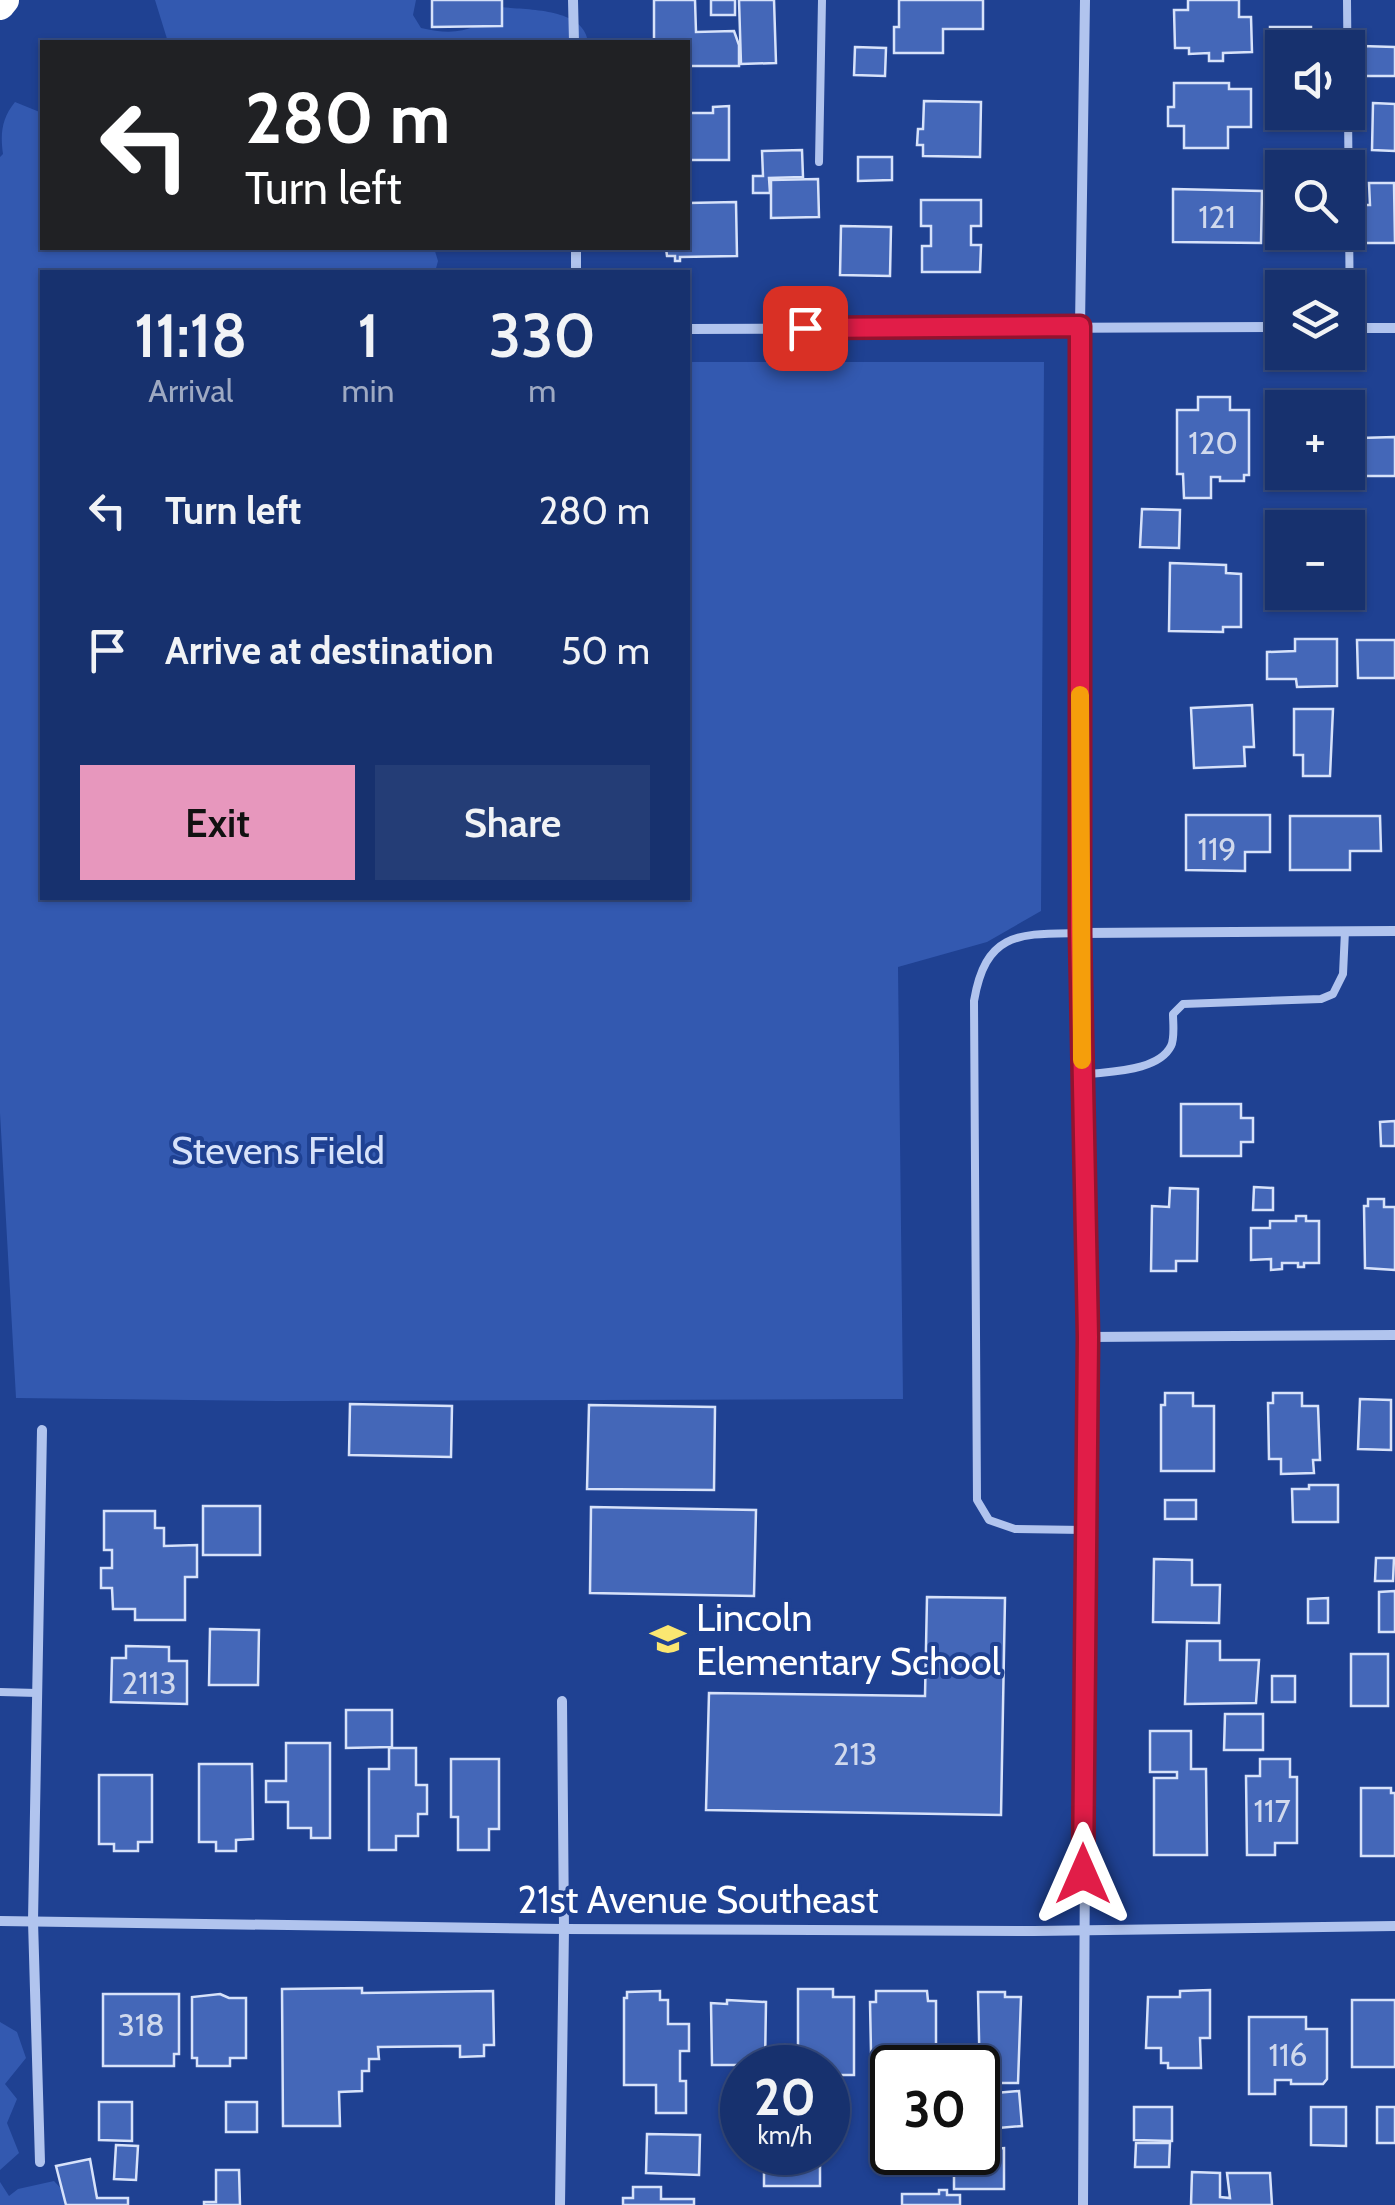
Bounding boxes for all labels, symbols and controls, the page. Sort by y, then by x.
map controls [1265,30,1365,610]
button: sound [1265,30,1365,130]
text: 280 m [245,75,450,161]
icon: left [80,80,210,210]
button: search [1265,150,1365,250]
text: Turn left [245,161,402,215]
house number: 121 [1198,197,1236,236]
button: layers [1265,270,1365,370]
pin [763,286,848,371]
text: 11:18 [134,299,247,372]
text: 1 [357,299,379,372]
text: 330 [489,299,596,372]
icon: arrive [778,301,833,356]
text: Arrival [148,371,233,410]
text: min [342,371,394,410]
text: m [528,371,556,410]
button: + [1265,390,1365,490]
house number: 120 [1188,423,1238,462]
icon: left [80,483,135,538]
text: Turn left [165,487,301,534]
text: 280 m [539,487,650,534]
button: − [1265,510,1365,610]
icon: arrive [80,623,135,678]
text: Arrive at destination [165,627,494,674]
text: 50 m [561,627,650,674]
button: Exit [80,765,355,880]
button: Share [375,765,650,880]
house number: 119 [1197,829,1237,868]
park label: Stevens Field [171,1127,385,1174]
place label: Lincoln Elementary School [696,1594,1001,1685]
school or university icon: Lincoln Elementary School [649,1620,687,1658]
house number: 2113 [122,1663,176,1702]
house number: 213 [833,1734,877,1773]
house number: 117 [1254,1791,1290,1830]
position arrow [1031,1822,1135,1926]
street label: 21st Avenue Southeast [517,1876,879,1923]
house number: 318 [117,2005,165,2044]
house number: 116 [1268,2035,1308,2074]
speed limit sign: 30 [870,2045,1000,2175]
text: 20 [754,2067,816,2128]
text: km/h [758,2120,812,2150]

